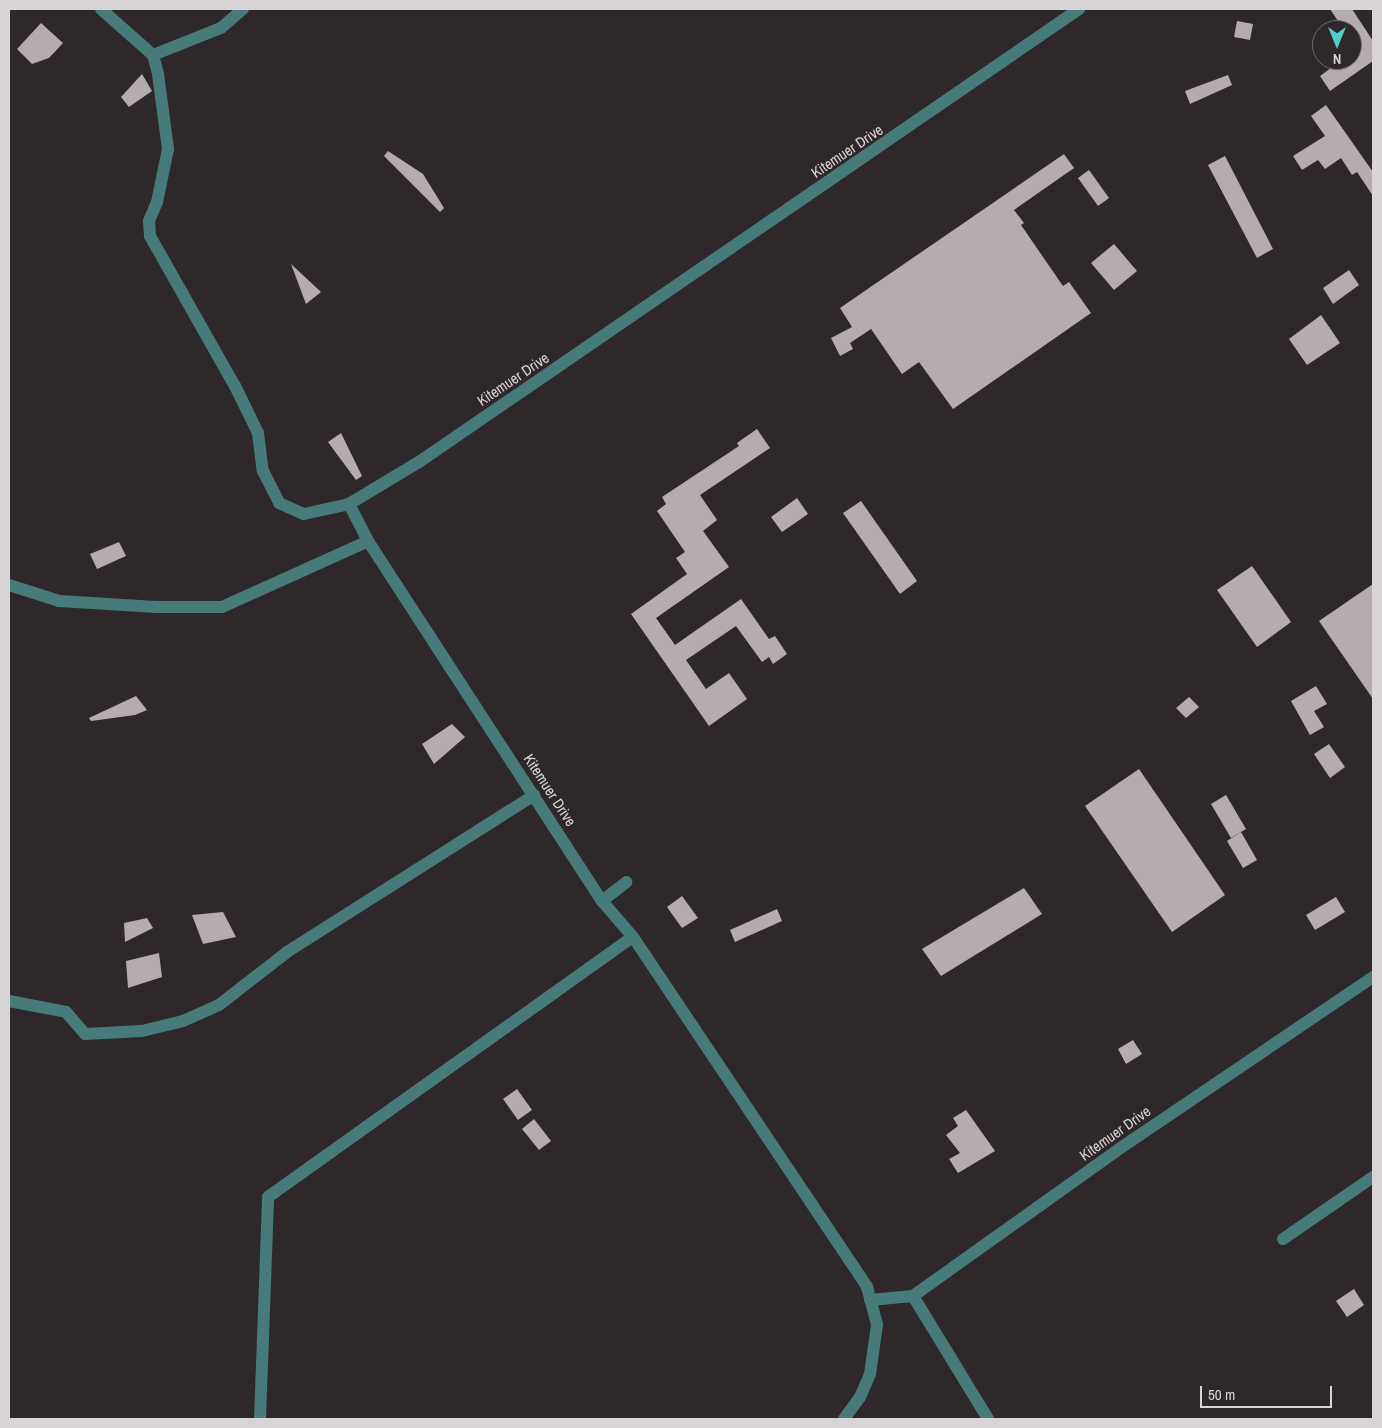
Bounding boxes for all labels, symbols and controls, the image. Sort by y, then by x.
north arrow [1312,20,1362,70]
text: N [1333,50,1341,68]
street label: Kitemuer Drive [808,120,886,182]
street label: Kitemuer Drive [474,348,552,410]
street label: Kitemuer Drive [520,750,580,830]
street label: Kitemuer Drive [1076,1102,1154,1164]
scale bar [1202,1376,1334,1408]
text: 50 m [1208,1384,1235,1405]

